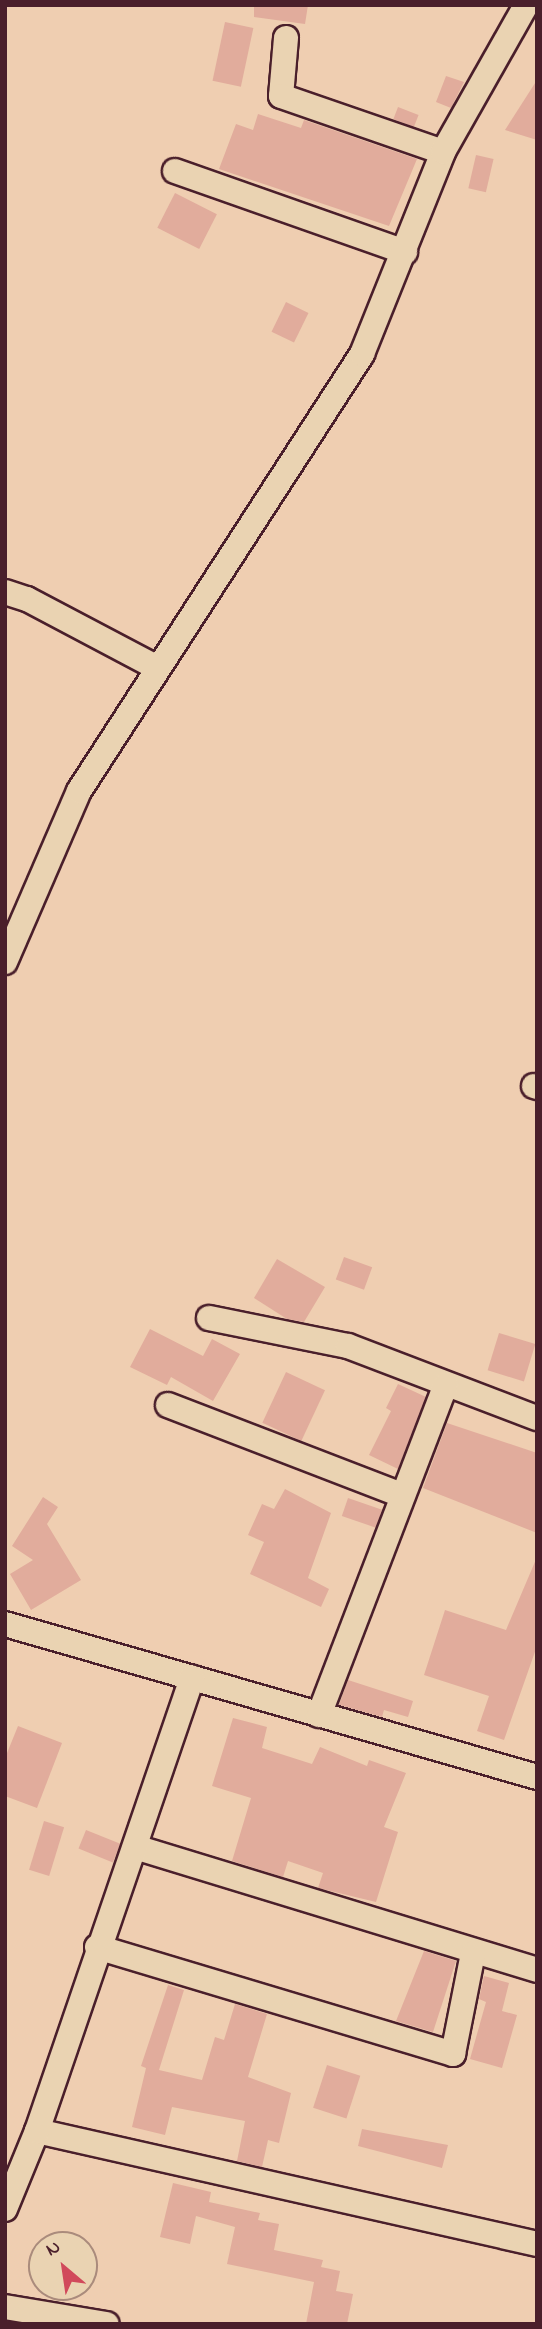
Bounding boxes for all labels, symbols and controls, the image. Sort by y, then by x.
north arrow [28,2231,98,2301]
text: N [41,2234,66,2264]

